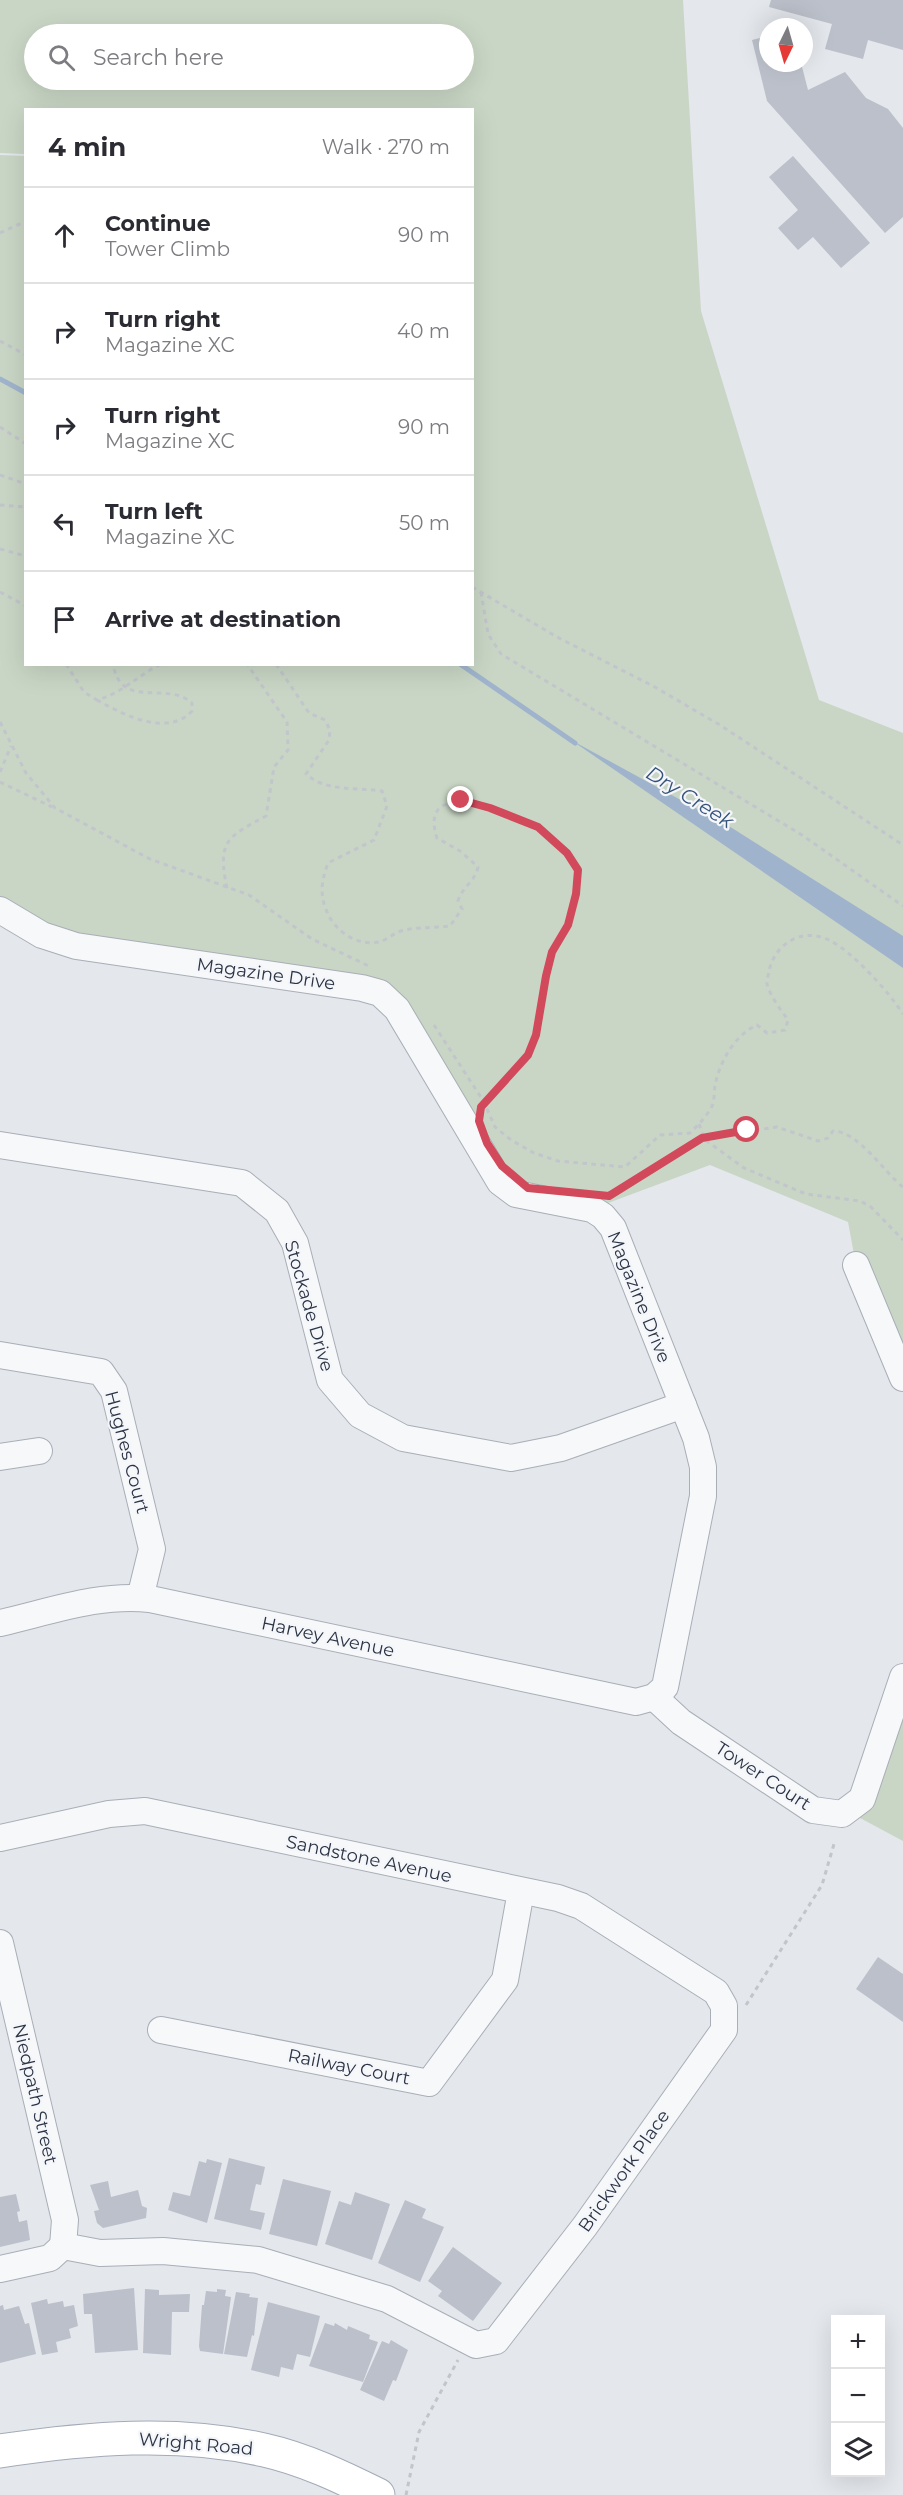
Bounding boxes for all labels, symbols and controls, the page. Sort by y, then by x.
north arrow [759,18,813,72]
search box [24,24,474,90]
icon: search [45,41,78,74]
text: Search here [93,44,224,71]
text: 4 min [48,131,126,163]
text: Walk · 270 m [322,135,450,159]
text: Continue [105,210,211,237]
icon: ahead [48,219,81,252]
text: 90 m [398,223,450,247]
text: Tower Climb [105,237,230,261]
text: Turn right [105,306,220,333]
icon: right [48,315,81,348]
text: 40 m [397,319,450,343]
text: Magazine XC [105,333,235,357]
text: Turn right [105,402,220,429]
icon: right [48,411,81,444]
text: 90 m [398,415,450,439]
text: Magazine XC [105,429,235,453]
text: Turn left [105,498,203,525]
icon: left [48,507,81,540]
text: 50 m [399,511,450,535]
text: Magazine XC [105,525,235,549]
icon: arrive [48,603,81,636]
text: Arrive at destination [105,606,341,633]
water label: Dry Creek [642,761,739,834]
route end [447,786,473,812]
street label: Magazine Drive [195,953,337,995]
route start [733,1116,759,1142]
street label: Magazine Drive [603,1228,675,1366]
street label: Stockade Drive [280,1238,338,1374]
street label: Hughes Court [100,1388,154,1516]
street label: Harvey Avenue [259,1612,397,1662]
street label: Tower Court [711,1737,815,1815]
street label: Sandstone Avenue [284,1831,454,1887]
street label: Niedpath Street [8,2021,62,2167]
street label: Railway Court [286,2044,412,2090]
street label: Brickwork Place [574,2105,674,2236]
map controls [831,2315,885,2477]
button: + [831,2315,885,2369]
button: − [831,2369,885,2423]
button: layers [831,2423,885,2477]
street label: Wright Road [138,2428,254,2460]

